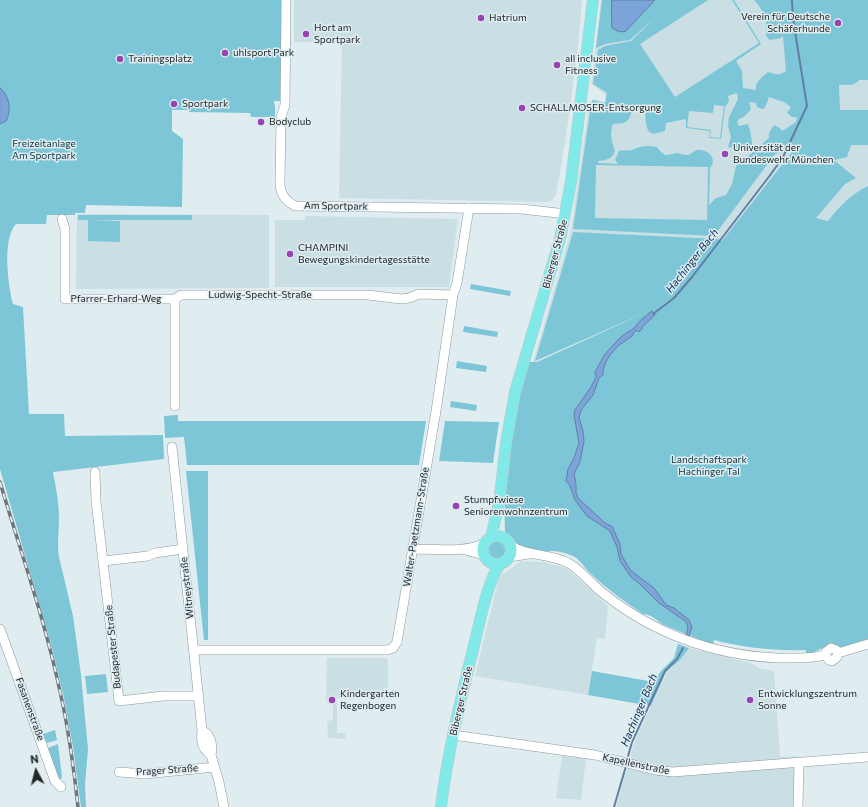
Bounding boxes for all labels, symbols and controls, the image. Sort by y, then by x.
place label: Verein für Deutsche Schäferhunde [741,11,830,34]
place label: Hatrium [489,12,527,24]
marker: Hatrium [476,13,486,23]
marker: Verein für Deutsche Schäferhunde [833,18,843,28]
place label: Hort am Sportpark [314,22,360,46]
marker: Hort am Sportpark [301,29,311,39]
place label: uhlsport Park [233,47,294,59]
marker: uhlsport Park [220,48,230,58]
place label: Trainingsplatz [128,53,192,65]
place label: all inclusive Fitness [565,53,616,76]
marker: Trainingsplatz [115,54,125,64]
marker: all inclusive Fitness [552,60,562,70]
place label: Sportpark [182,98,228,110]
marker: Sportpark [169,99,179,109]
place label: SCHALLMOSER-Entsorgung [530,102,661,114]
marker: SCHALLMOSER-Entsorgung [517,103,527,113]
place label: Bodyclub [269,116,311,128]
marker: Bodyclub [256,117,266,127]
park label: Freizeitanlage Am Sportpark [12,138,76,162]
place label: Universität der Bundeswehr München [733,142,834,166]
marker: Universität der Bundeswehr München [720,149,730,159]
street label: Am Sportpark [304,199,368,213]
street label: Biberger Straße [540,218,570,290]
water label: Hachinger Bach [663,226,721,296]
place label: CHAMPINI Bewegungskindertagesstätte [298,242,430,266]
marker: CHAMPINI Bewegungskindertagesstätte [285,249,295,259]
street label: Ludwig-Specht-Straße [208,289,312,301]
street label: Pfarrer-Erhard-Weg [70,293,162,305]
park label: Landschaftspark Hachinger Tal [671,454,747,478]
street label: Walter-Paetzmann-Straße [401,466,431,588]
place label: Stumpfwiese Seniorenwohnzentrum [464,494,568,518]
marker: Stumpfwiese Seniorenwohnzentrum [451,501,461,511]
street label: Witneystraße [178,557,196,619]
street label: Budapester Straße [103,604,123,690]
street label: Biberger Straße [447,665,475,737]
water label: Hachinger Bach [618,672,660,748]
street label: Fasanenstraße [13,676,47,742]
place label: Kindergarten Regenbogen [340,688,400,712]
place label: Entwicklungszentrum Sonne [758,688,857,712]
marker: Kindergarten Regenbogen [327,695,337,705]
marker: Entwicklungszentrum Sonne [745,695,755,705]
north arrow [16,751,56,791]
street label: Kapellenstraße [601,751,671,777]
text: N [30,752,39,766]
street label: Prager Straße [136,762,198,778]

